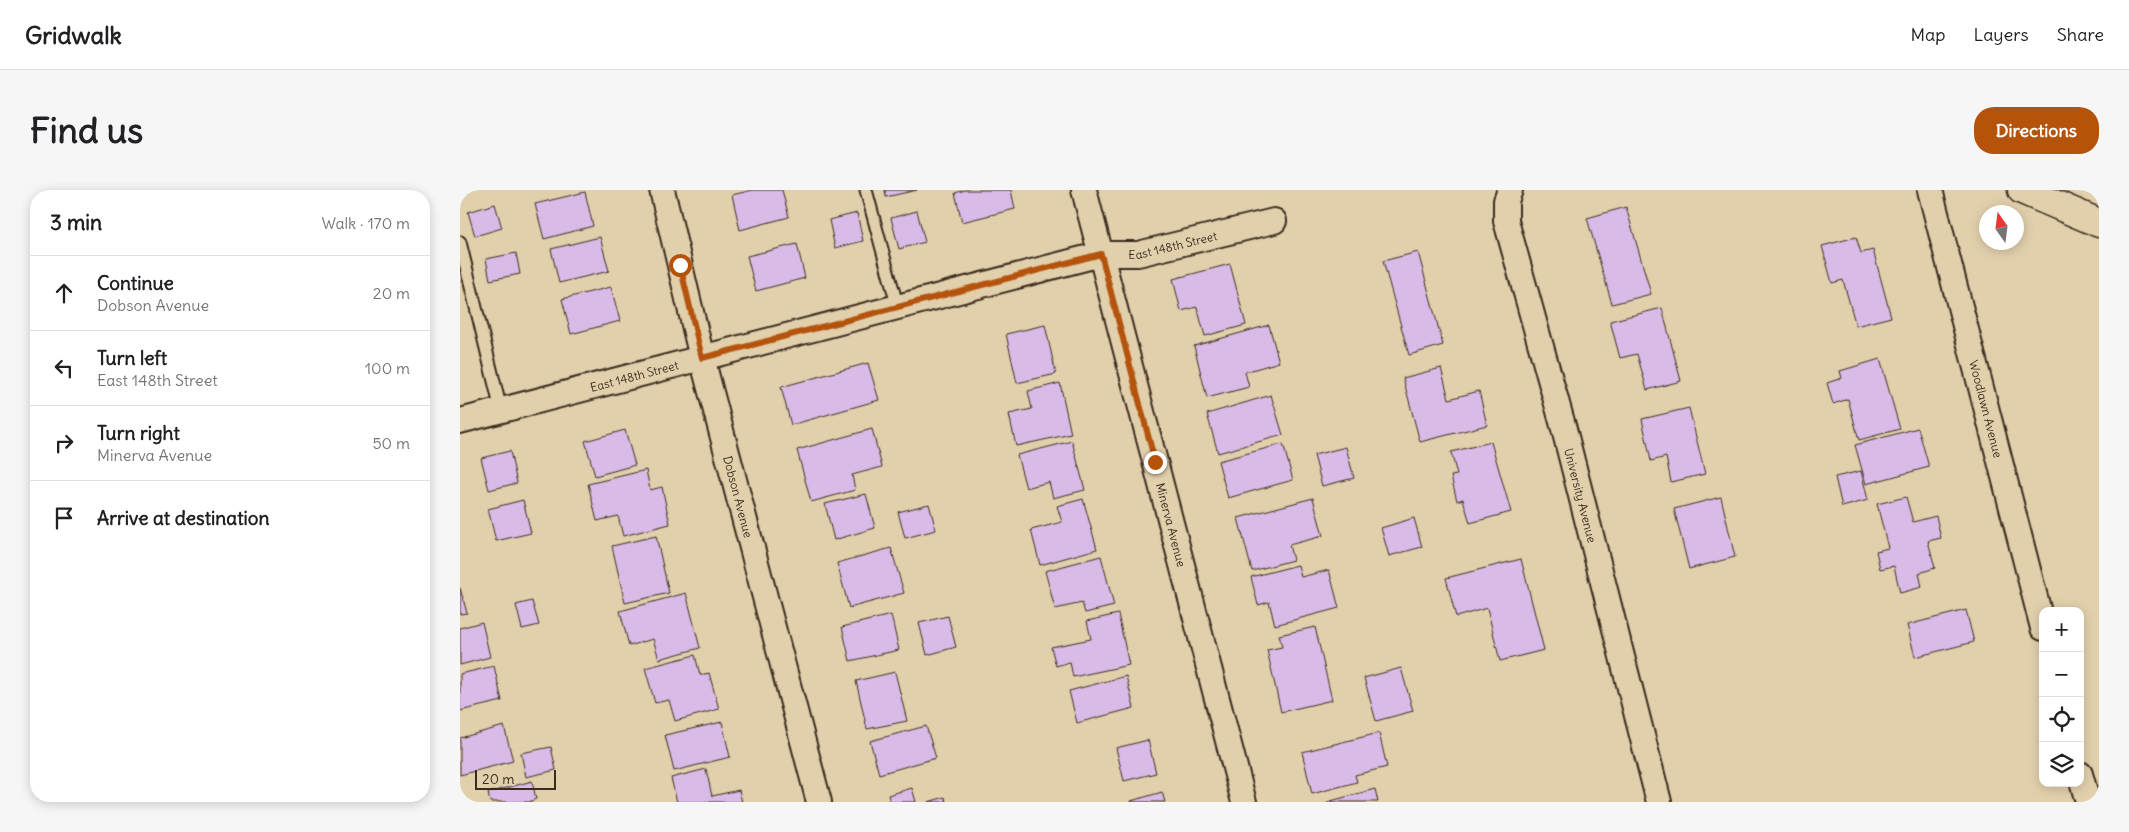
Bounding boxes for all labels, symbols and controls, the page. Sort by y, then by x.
text: Gridwalk [25,20,122,50]
text: Map [1910,23,1945,46]
text: Layers [1973,23,2029,46]
text: Share [2057,23,2104,46]
button: Directions [1974,107,2099,154]
text: Find us [30,108,143,152]
north arrow [1979,205,2024,250]
text: 3 min [50,209,102,236]
text: Walk · 170 m [321,213,410,233]
street label: East 148th Street [1128,228,1218,262]
route start [669,254,692,277]
text: Continue [97,271,174,295]
icon: ahead [50,279,78,307]
text: 20 m [373,283,410,303]
text: Dobson Avenue [97,295,209,315]
text: Turn left [97,346,167,370]
icon: left [50,354,78,382]
street label: East 148th Street [588,357,680,394]
text: 100 m [365,358,410,378]
street label: Woodlawn Avenue [1967,358,2006,459]
text: East 148th Street [97,370,218,390]
text: Turn right [97,421,180,445]
icon: right [50,429,78,457]
text: 50 m [372,433,410,453]
text: Minerva Avenue [97,445,212,465]
street label: University Avenue [1562,446,1600,544]
route end [1144,451,1167,474]
street label: Dobson Avenue [721,454,756,539]
street label: Minerva Avenue [1153,481,1190,568]
icon: arrive [50,504,78,532]
text: Arrive at destination [97,506,270,530]
map controls [2039,607,2084,787]
button: + [2039,607,2084,652]
button: − [2039,652,2084,697]
button: locate [2039,697,2084,742]
button: layers [2039,742,2084,787]
scale bar [475,767,556,790]
text: 20 m [482,770,515,788]

